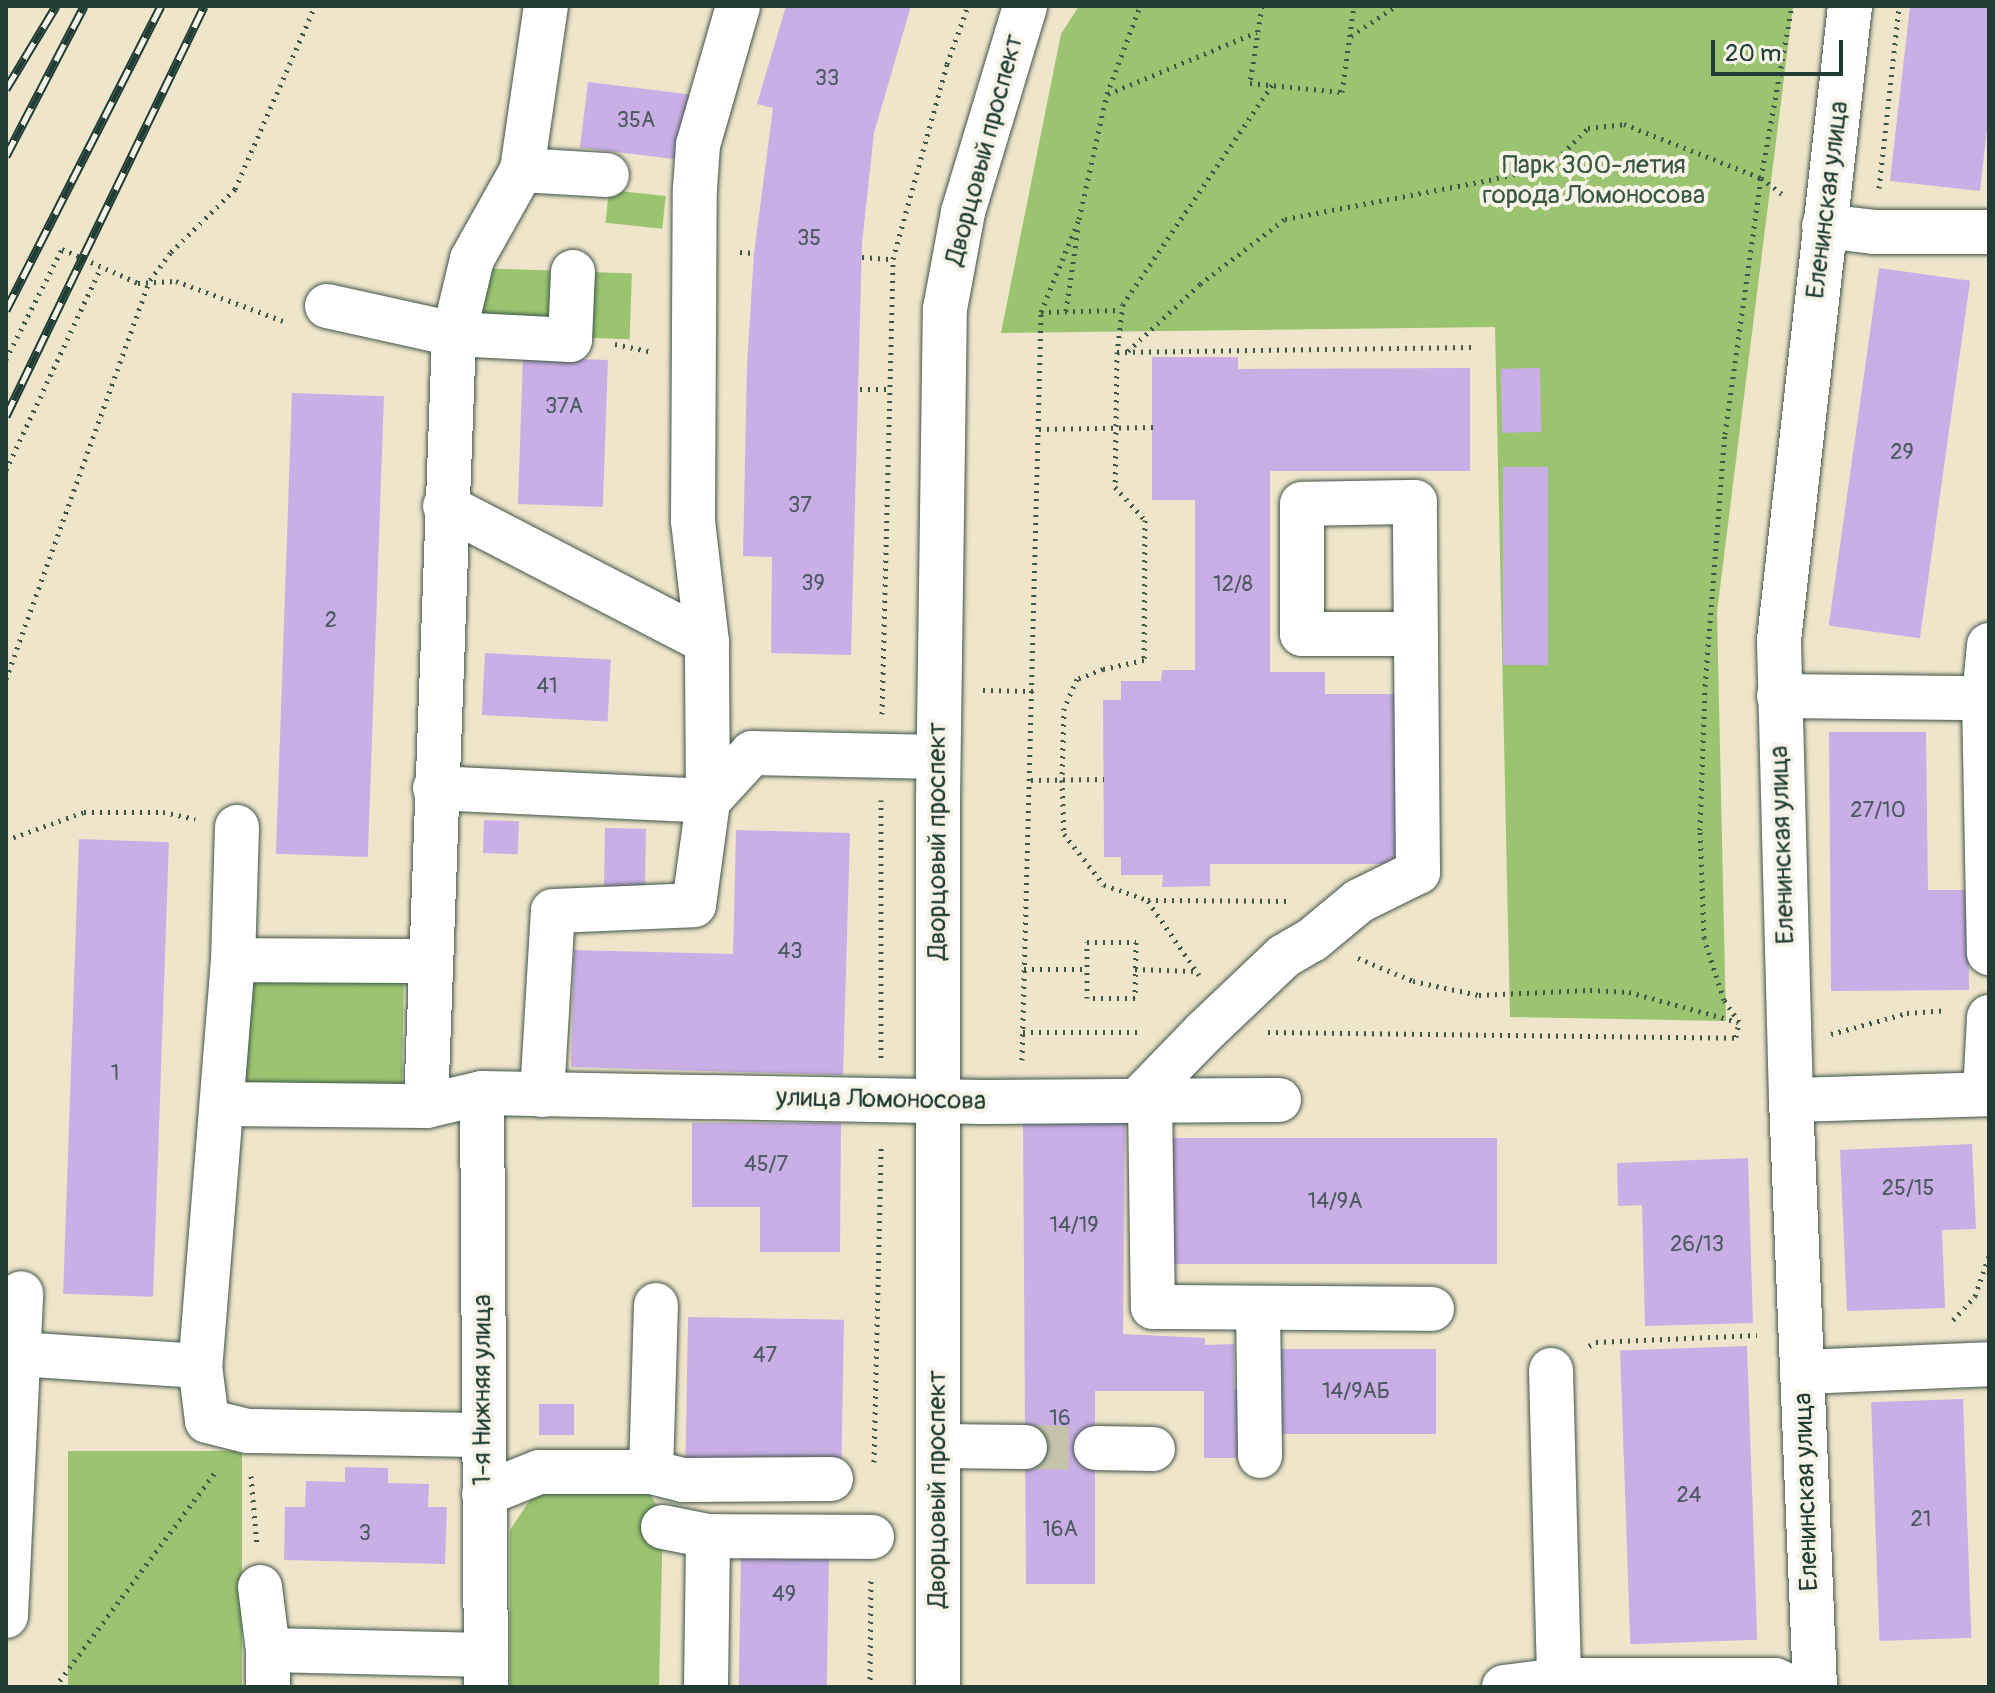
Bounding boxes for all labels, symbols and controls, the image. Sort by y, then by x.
scale bar [1715,24,1847,74]
street label: Дворцовый проспект [939,31,1031,269]
text: 20 m [1725,39,1781,68]
house number: 33 [815,66,839,92]
street label: Еленинская улица [1800,99,1856,301]
house number: 35А [617,108,655,134]
park label: Парк 300-летия города Ломоносова [1483,150,1705,212]
house number: 35 [797,226,821,252]
house number: 37А [545,394,583,420]
house number: 29 [1890,440,1914,466]
house number: 37 [788,493,812,519]
house number: 39 [801,571,825,597]
house number: 12/8 [1213,572,1253,598]
house number: 2 [325,608,337,634]
house number: 41 [536,674,558,700]
street label: Дворцовый проспект [922,722,954,960]
street label: Еленинская улица [1764,745,1802,945]
house number: 27/10 [1850,798,1906,824]
house number: 43 [777,939,803,965]
house number: 1 [111,1061,119,1087]
street label: улица Ломоносова [776,1083,986,1117]
house number: 45/7 [744,1152,788,1178]
house number: 25/15 [1882,1176,1934,1202]
house number: 14/9А [1308,1189,1362,1215]
house number: 14/19 [1049,1213,1099,1239]
house number: 26/13 [1670,1232,1724,1258]
street label: 1-я Нижняя улица [467,1294,499,1486]
house number: 47 [753,1343,777,1369]
street label: Дворцовый проспект [922,1370,954,1608]
house number: 14/9АБ [1322,1379,1390,1405]
street label: Еленинская улица [1788,1392,1826,1592]
house number: 16 [1049,1406,1071,1432]
house number: 24 [1676,1483,1702,1509]
house number: 21 [1911,1507,1931,1533]
house number: 16А [1042,1517,1078,1543]
house number: 3 [359,1521,371,1547]
house number: 49 [772,1582,796,1608]

